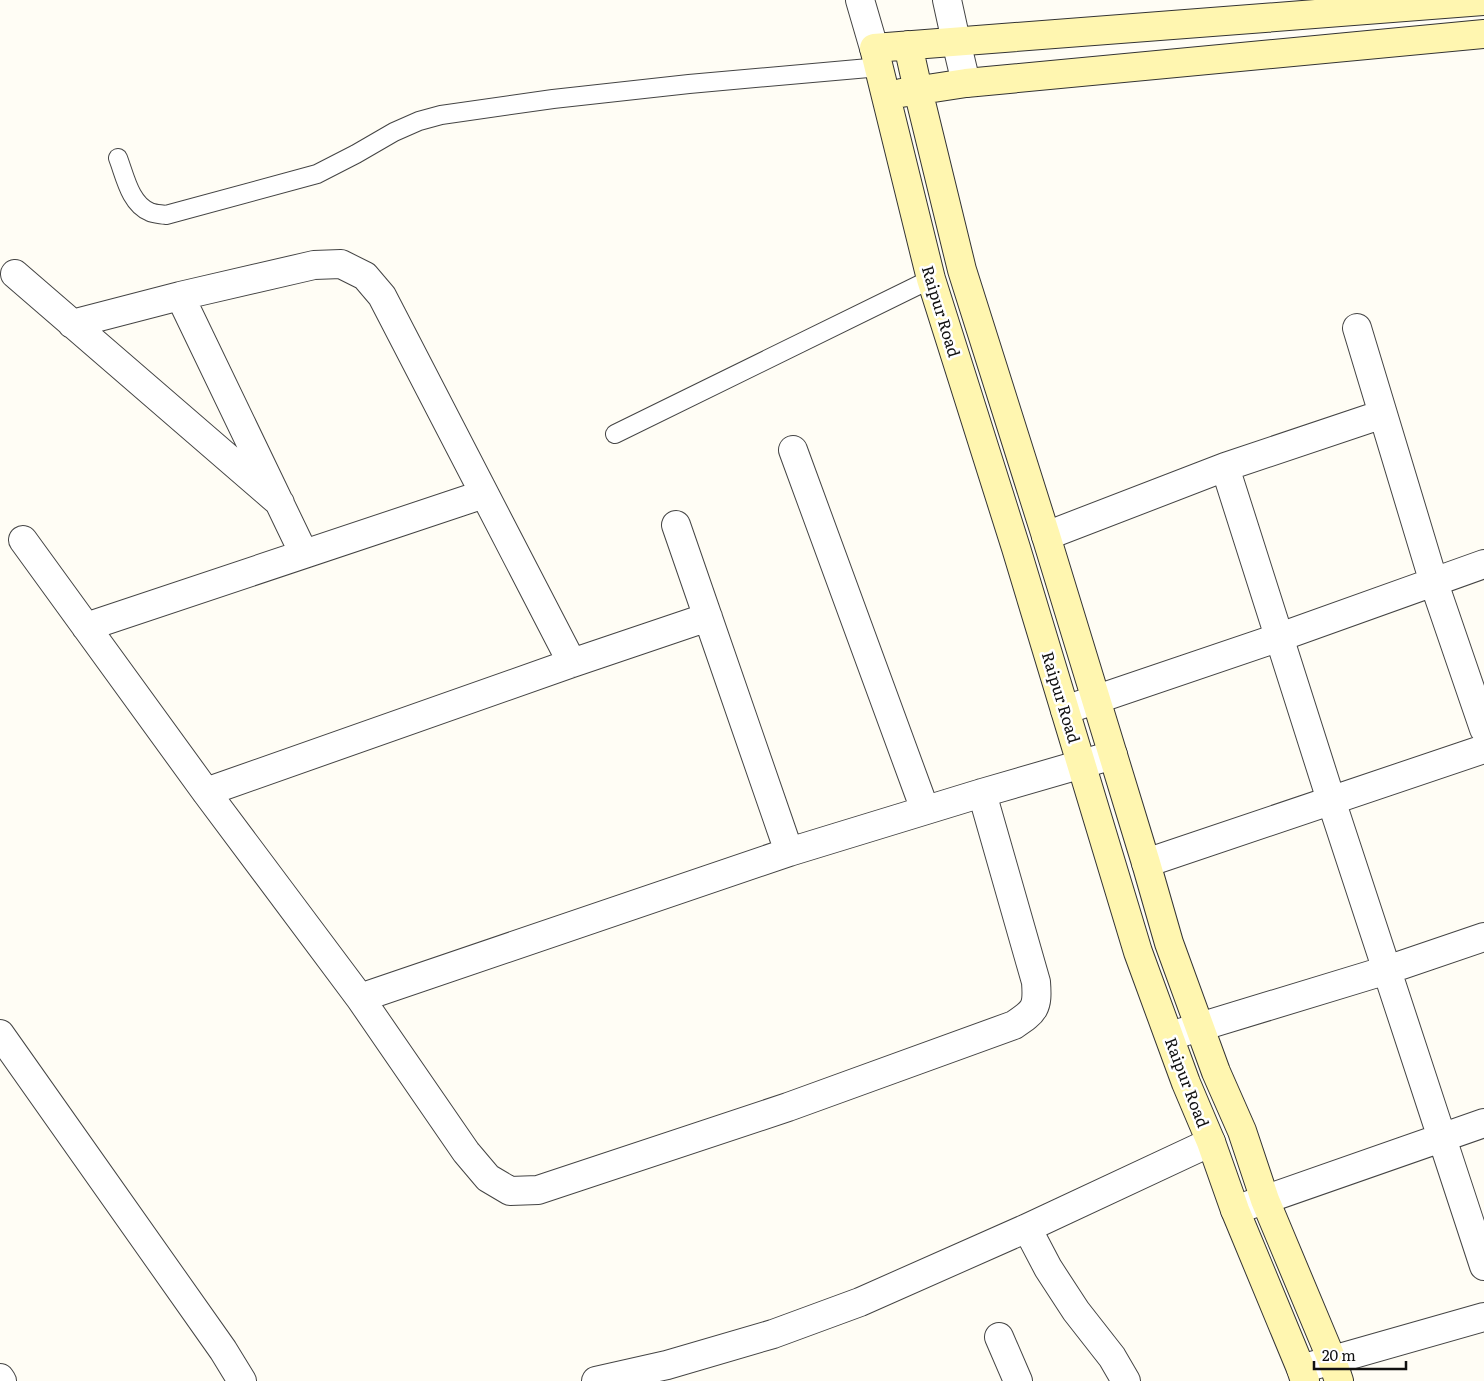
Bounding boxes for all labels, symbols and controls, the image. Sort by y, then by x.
street label: Raipur Road [917,262,967,360]
street label: Raipur Road [1037,648,1087,746]
street label: Raipur Road [1160,1033,1216,1131]
scale bar [1314,1338,1406,1370]
text: 20 m [1322,1343,1356,1366]

